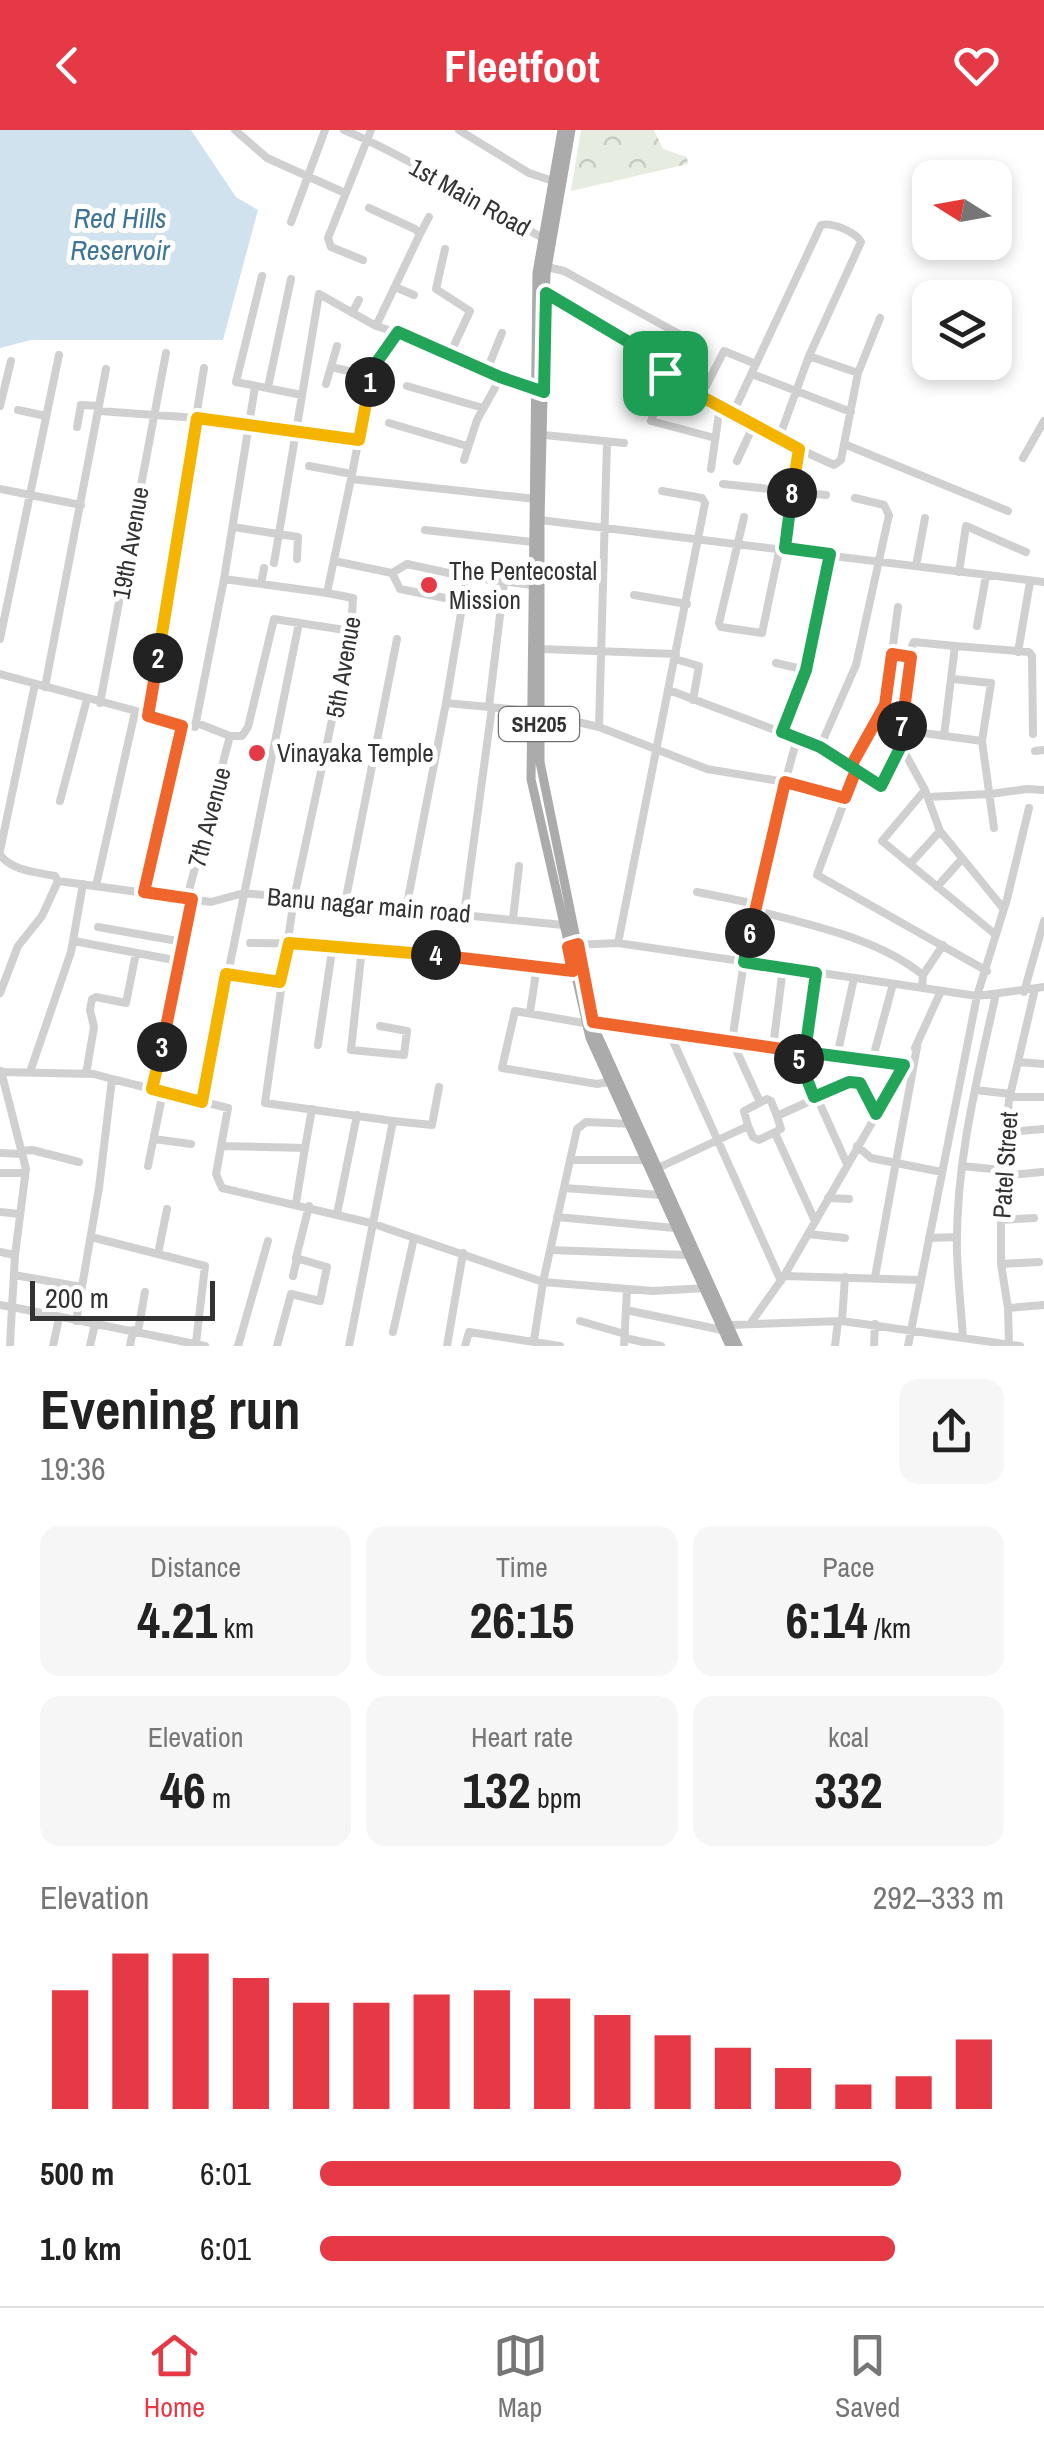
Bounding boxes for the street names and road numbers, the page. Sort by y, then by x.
street label: 1st Main Road [403,150,537,244]
street label: 19th Avenue [103,484,157,602]
street label: 5th Avenue [317,614,369,720]
road number: SH205 [499,707,579,741]
street label: 7th Avenue [179,763,239,871]
street label: Banu nagar main road [266,879,472,931]
street label: Patel Street [984,1110,1026,1220]

